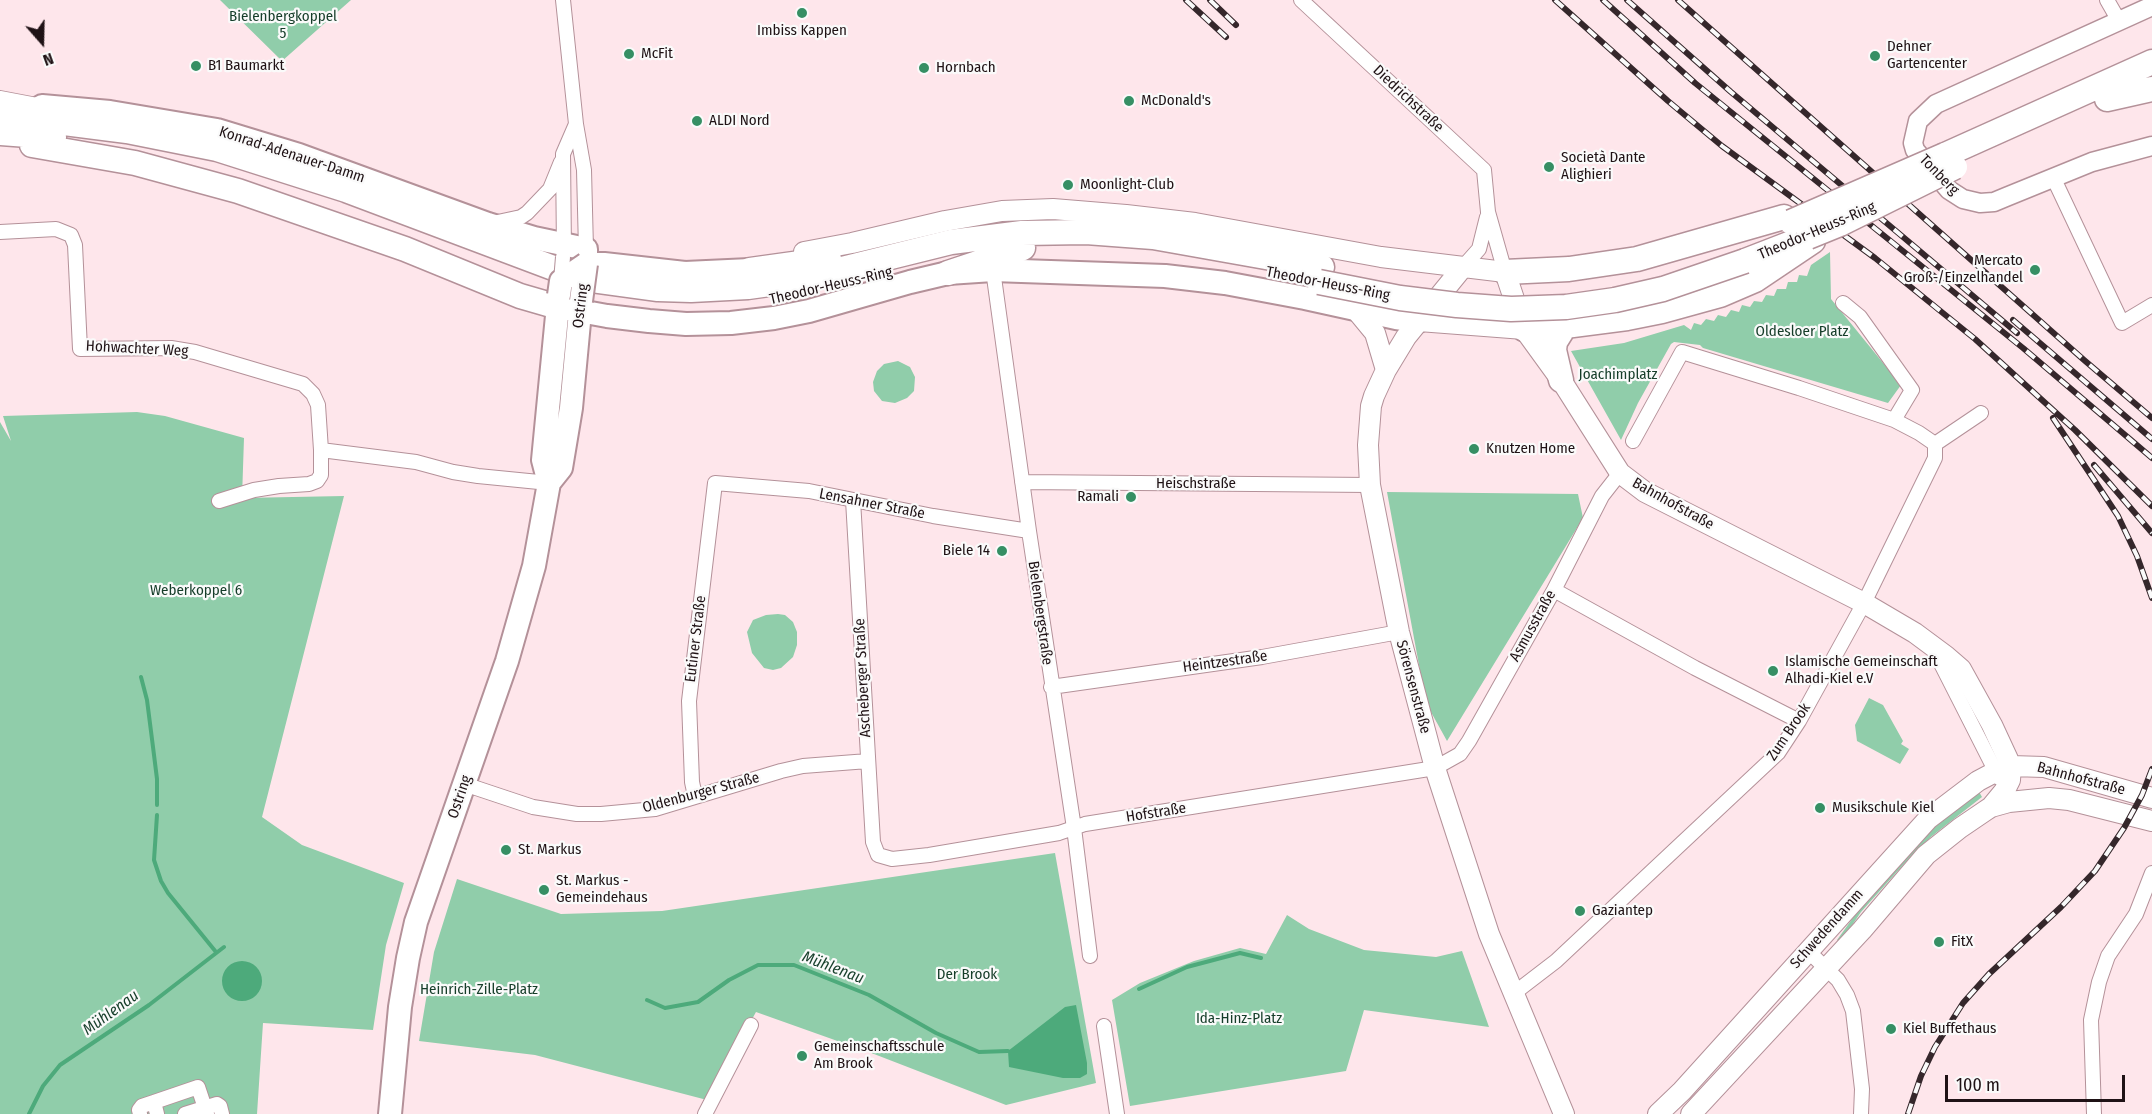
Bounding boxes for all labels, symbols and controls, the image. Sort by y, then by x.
marker: Imbiss Kappen [795,6,809,20]
park label: Bielenbergkoppel 5 [229,8,337,43]
north arrow [12,12,72,72]
place label: Imbiss Kappen [757,22,847,40]
place label: Dehner Gartencenter [1887,38,1967,73]
place label: McFit [641,45,673,63]
marker: McFit [622,47,636,61]
text: N [41,49,56,70]
marker: Dehner Gartencenter [1868,49,1882,63]
place label: B1 Baumarkt [208,57,284,75]
marker: B1 Baumarkt [189,59,203,73]
place label: Hornbach [936,59,996,77]
marker: Hornbach [917,61,931,75]
street label: Diedrichstraße [1369,62,1447,136]
place label: McDonald's [1141,92,1211,110]
marker: McDonald's [1122,94,1136,108]
place label: ALDI Nord [709,112,770,130]
marker: ALDI Nord [690,114,704,128]
street label: Konrad-Adenauer-Damm [217,123,367,187]
place label: Società Dante Alighieri [1561,149,1646,184]
street label: Tonberg [1915,151,1963,199]
marker: Società Dante Alighieri [1542,160,1556,174]
place label: Moonlight-Club [1080,176,1174,194]
marker: Moonlight-Club [1061,178,1075,192]
street label: Theodor-Heuss-Ring [1756,198,1878,264]
place label: Mercato Groß-/Einzelhandel [1904,252,2023,287]
street label: Theodor-Heuss-Ring [768,263,894,309]
street label: Theodor-Heuss-Ring [1265,263,1391,305]
marker: Mercato Groß-/Einzelhandel [2028,263,2042,277]
street label: Ostring [569,283,593,329]
park label: Oldesloer Platz [1756,323,1848,341]
street label: Hohwachter Weg [85,337,189,361]
park label: Joachimplatz [1579,366,1657,384]
place label: Knutzen Home [1486,440,1575,458]
marker: Knutzen Home [1467,442,1481,456]
street label: Bahnhofstraße [1629,474,1717,534]
street label: Heischstraße [1156,475,1236,493]
street label: Lensahner Straße [818,485,926,523]
place label: Ramali [1077,488,1119,506]
marker: Ramali [1124,490,1138,504]
place label: Biele 14 [943,542,990,560]
marker: Biele 14 [995,544,1009,558]
street label: Bielenbergstraße [1024,560,1056,666]
park label: Weberkoppel 6 [150,582,242,600]
street label: Asmusstraße [1506,587,1560,665]
street label: Eutiner Straße [682,595,710,683]
street label: Ascheberger Straße [851,618,875,738]
street label: Sörensenstraße [1392,638,1434,736]
street label: Heintzestraße [1182,647,1268,677]
place label: Islamische Gemeinschaft Alhadi-Kiel e.V [1785,653,1938,688]
marker: Islamische Gemeinschaft Alhadi-Kiel e.V [1766,664,1780,678]
street label: Zum Brook [1763,700,1815,764]
street label: Bahnhofstraße [2035,759,2127,799]
street label: Oldenburger Straße [641,769,761,817]
street label: Ostring [444,773,476,821]
street label: Hofstraße [1125,799,1187,827]
place label: Musikschule Kiel [1832,799,1934,817]
marker: Musikschule Kiel [1813,801,1827,815]
place label: St. Markus [518,841,581,859]
marker: St. Markus [499,843,513,857]
place label: St. Markus - Gemeindehaus [556,872,648,907]
marker: St. Markus - Gemeindehaus [537,883,551,897]
street label: Schwedendamm [1787,886,1867,972]
place label: Gaziantep [1592,902,1653,920]
marker: Gaziantep [1573,904,1587,918]
place label: FitX [1951,933,1973,951]
marker: FitX [1932,935,1946,949]
water label: Mühlenau [799,947,867,989]
park label: Der Brook [937,966,997,984]
park label: Heinrich-Zille-Platz [420,981,538,999]
water label: Mühlenau [79,986,143,1040]
park label: Ida-Hinz-Platz [1196,1010,1282,1028]
place label: Kiel Buffethaus [1903,1020,1997,1038]
marker: Kiel Buffethaus [1884,1022,1898,1036]
place label: Gemeinschaftsschule Am Brook [814,1038,944,1073]
marker: Gemeinschaftsschule Am Brook [795,1049,809,1063]
scale bar [1948,1063,2128,1101]
text: 100 m [1956,1074,2000,1096]

